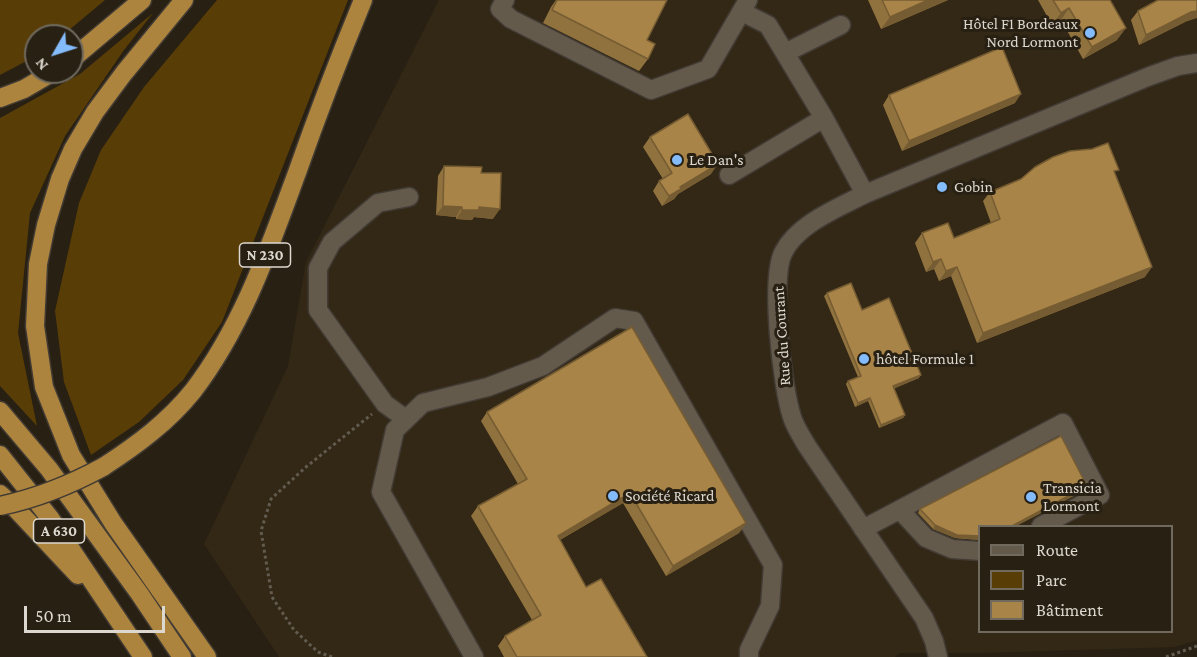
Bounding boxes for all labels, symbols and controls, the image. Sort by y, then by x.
place label: Hôtel F1 Bordeaux Nord Lormont [963,14,1078,52]
north arrow [24,24,84,84]
marker: Hôtel F1 Bordeaux Nord Lormont [1083,26,1097,40]
text: N [31,55,51,74]
place label: Le Dan's [689,150,744,170]
marker: Le Dan's [670,153,684,167]
place label: Gobin [954,177,993,197]
marker: Gobin [935,180,949,194]
road number: N 230 [240,243,290,267]
street label: Rue du Courant [769,286,795,386]
place label: hôtel Formule 1 [876,349,974,369]
marker: hôtel Formule 1 [857,352,871,366]
place label: Transicia Lormont [1043,478,1102,516]
place label: Société Ricard [625,486,714,506]
marker: Société Ricard [606,489,620,503]
marker: Transicia Lormont [1024,490,1038,504]
road number: A 630 [34,519,84,543]
legend [978,525,1173,633]
text: Route [1036,540,1078,560]
text: Parc [1036,570,1067,590]
scale bar [27,594,168,632]
text: Bâtiment [1036,600,1103,620]
text: 50 m [35,606,72,626]

